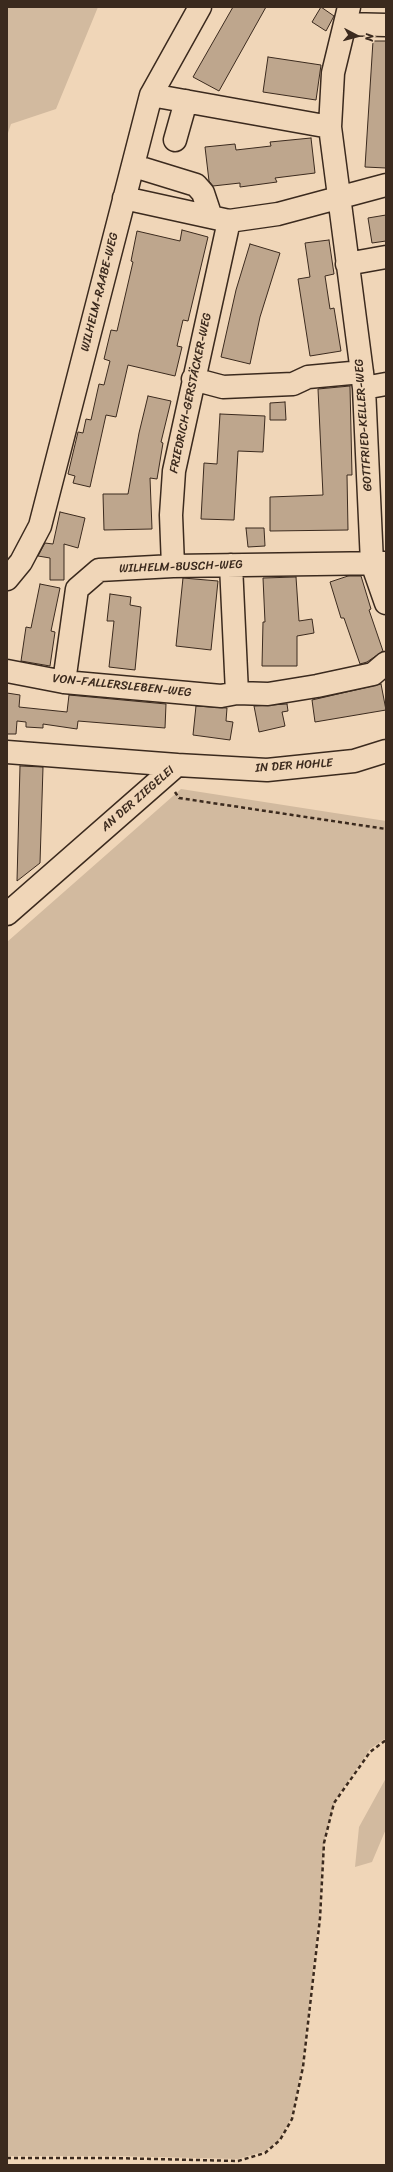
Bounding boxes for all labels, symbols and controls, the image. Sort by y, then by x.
north arrow [337,16,377,56]
text: N [360,33,379,42]
street label: WILHELM-RAABE-WEG [78,231,122,353]
street label: FRIEDRICH-GERSTÄCKER-WEG [167,311,215,475]
street label: GOTTFRIED-KELLER-WEG [352,358,376,492]
street label: WILHELM-BUSCH-WEG [119,558,243,576]
street label: VON-FALLERSLEBEN-WEG [52,672,192,700]
street label: IN DER HOHLE [255,756,333,776]
street label: AN DER ZIEGELEI [99,763,177,835]

